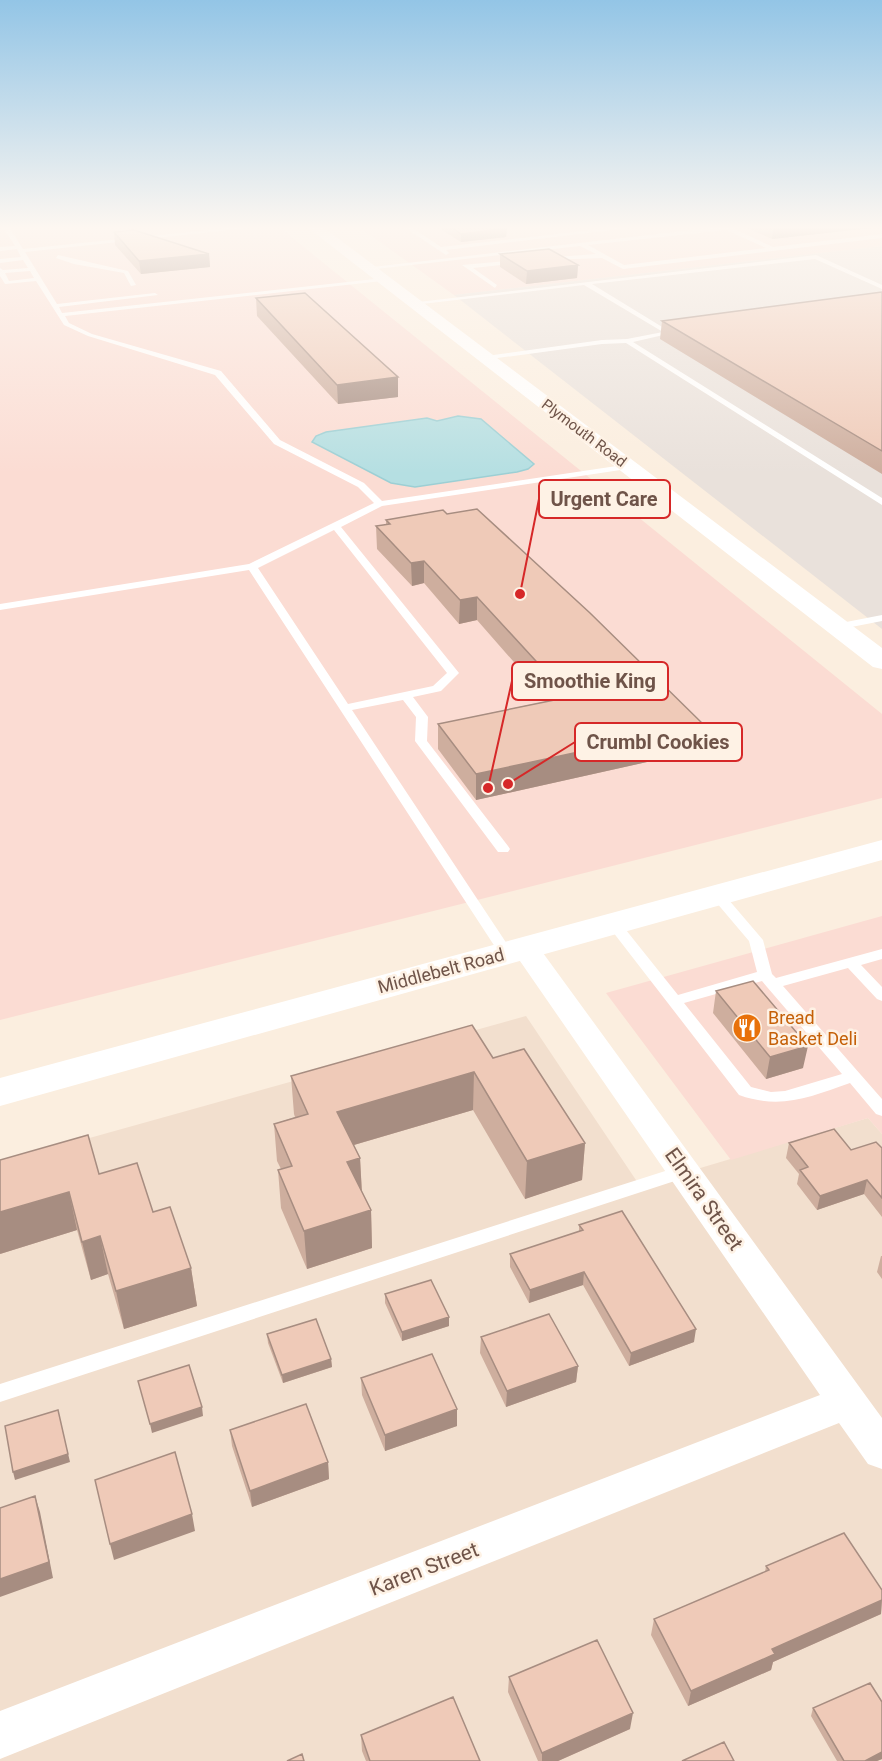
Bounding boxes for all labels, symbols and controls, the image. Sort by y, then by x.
street label: Plymouth Road [538,395,630,471]
callout: Urgent Care [539,480,670,518]
text: Urgent Care [550,487,658,511]
callout: Smoothie King [512,662,668,700]
text: Smoothie King [524,669,656,693]
callout: Crumbl Cookies [575,723,742,761]
text: Crumbl Cookies [586,730,730,754]
street label: Middlebelt Road [375,944,506,997]
place label: Bread Basket Deli [768,1007,857,1049]
restaurant icon: Bread Basket Deli [731,1012,763,1044]
street label: Elmira Street [660,1143,748,1255]
street label: Karen Street [366,1537,482,1601]

